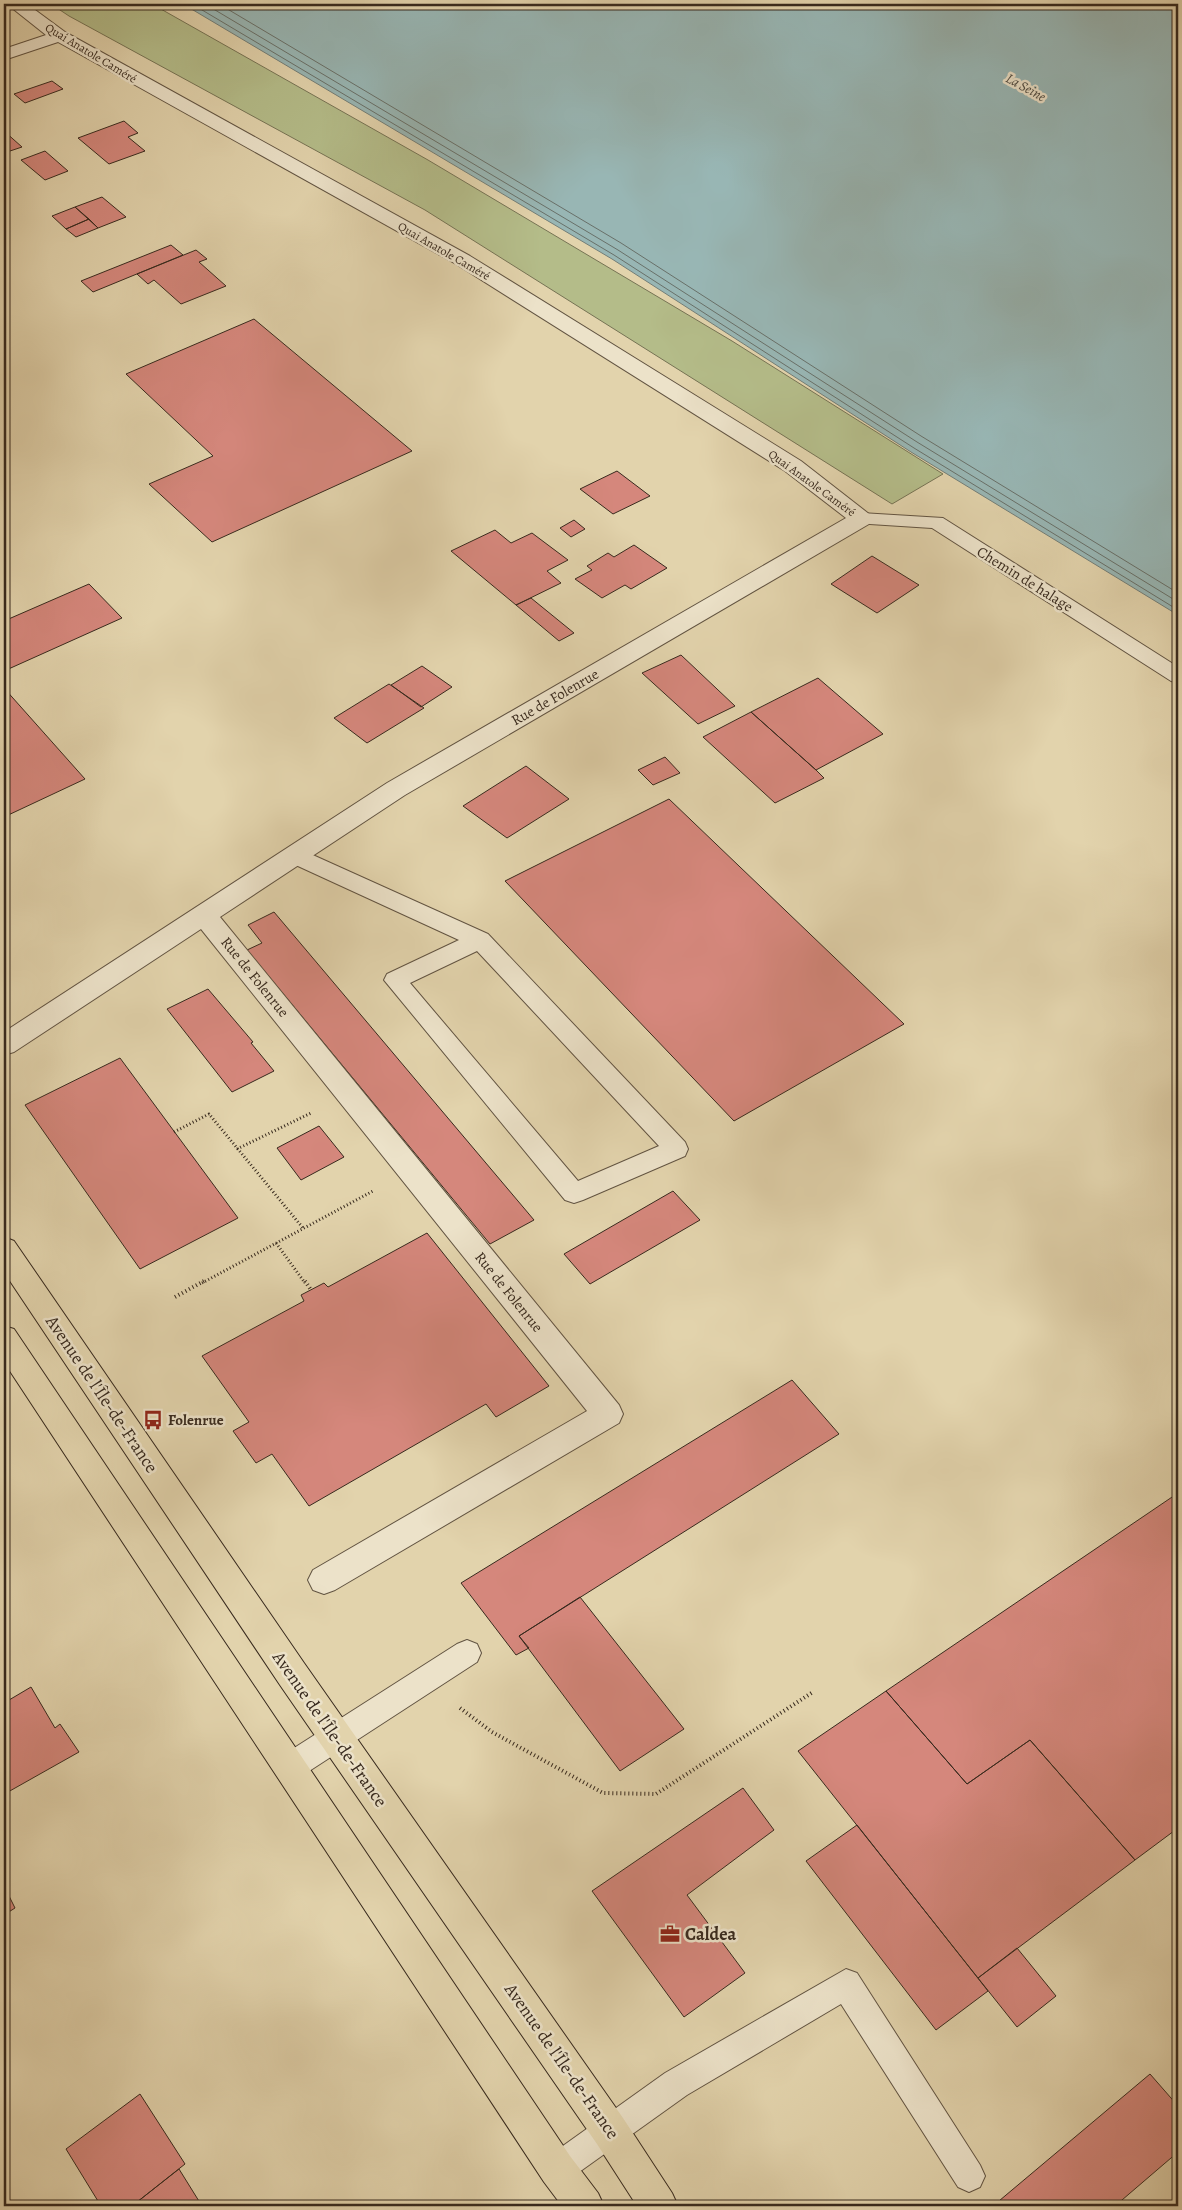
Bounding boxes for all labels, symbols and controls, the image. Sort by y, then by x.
street label: Quai Anatole Caméré [42,19,140,87]
water label: La Seine [1002,69,1049,106]
street label: Quai Anatole Caméré [395,218,493,284]
street label: Quai Anatole Caméré [765,446,859,520]
street label: Chemin de halage [973,541,1077,617]
street label: Rue de Folenrue [508,664,603,730]
street label: Rue de Folenrue [216,933,294,1022]
street label: Rue de Folenrue [470,1248,548,1337]
street label: Avenue de l'Île-de-France [40,1310,164,1477]
bus stop icon: Folenrue [142,1409,164,1431]
place label: Folenrue [168,1410,224,1430]
street label: Avenue de l'Île-de-France [267,1645,393,1812]
place label: Caldea [685,1922,736,1946]
office icon: Caldea [659,1923,681,1945]
street label: Avenue de l'Île-de-France [499,1977,625,2144]

